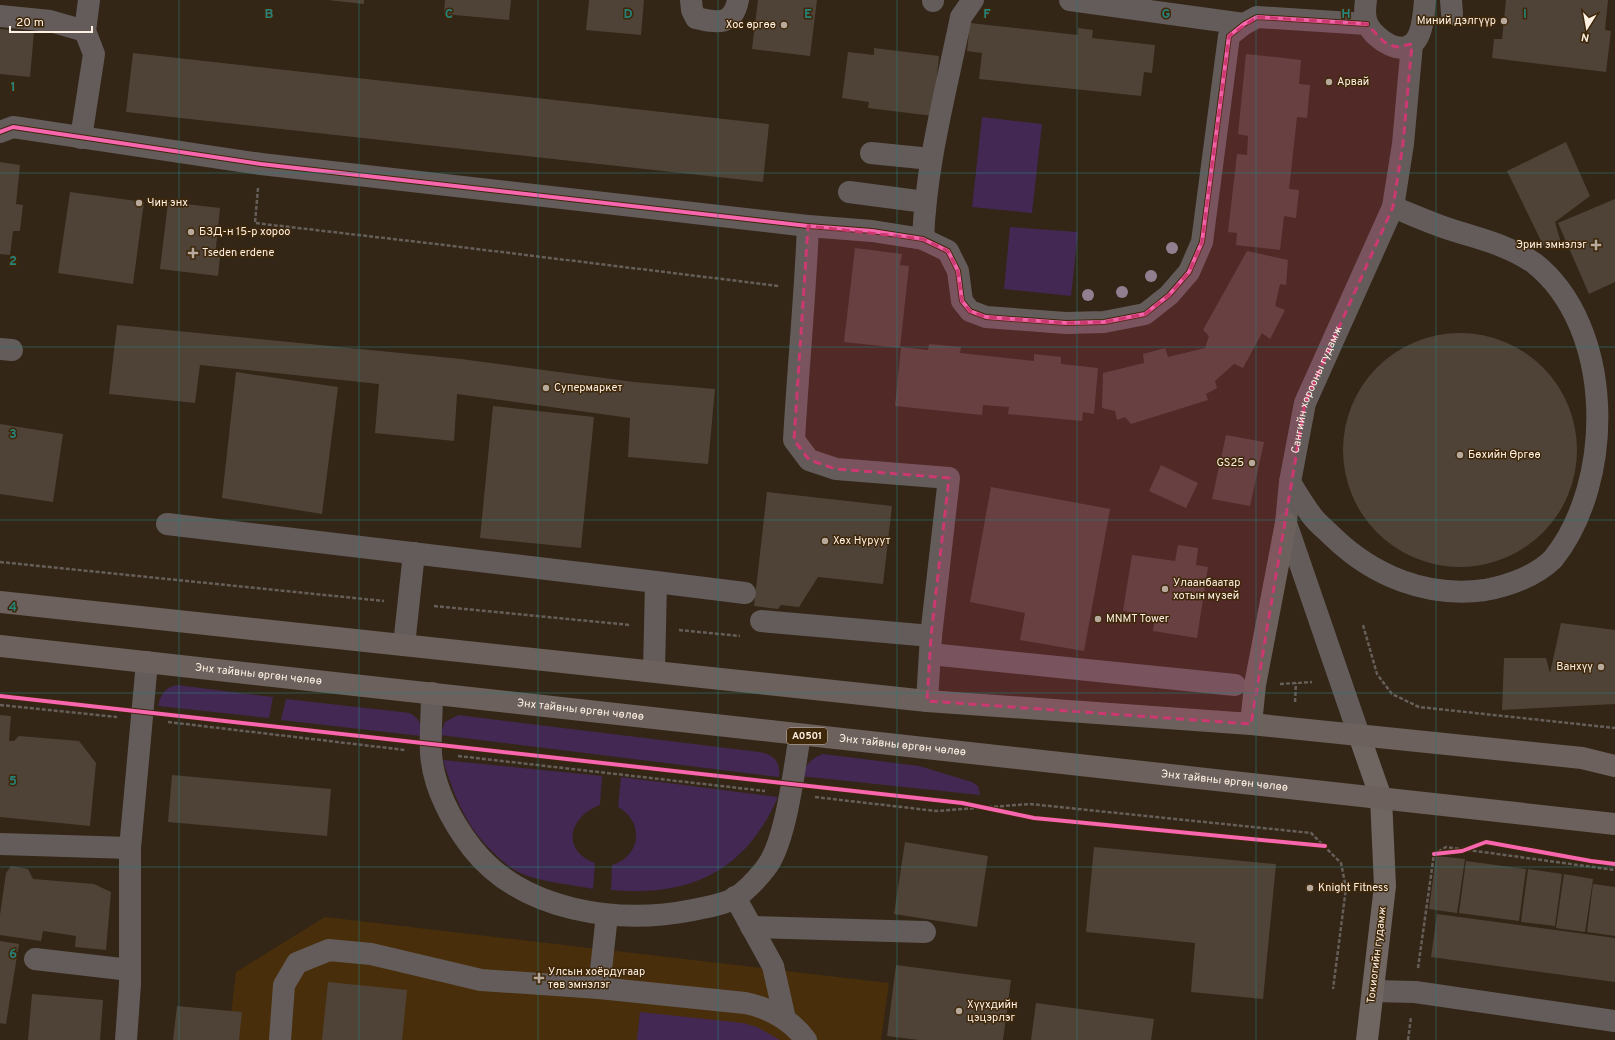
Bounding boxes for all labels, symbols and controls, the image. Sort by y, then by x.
text: B [265,7,274,23]
text: C [445,7,453,23]
text: D [623,7,633,23]
text: E [804,7,812,23]
text: F [983,7,991,23]
text: G [1162,7,1171,23]
text: H [1341,7,1351,23]
text: I [1523,7,1527,23]
scale bar [10,8,92,34]
north arrow [1567,8,1607,48]
place label: Миний дэлгүүр [1417,14,1496,28]
text: 20 m [16,15,44,31]
marker: Миний дэлгүүр [1499,16,1509,26]
place label: Хос өргөө [726,18,776,32]
marker: Хос өргөө [779,20,789,30]
text: N [1580,29,1590,44]
place label: Арвай [1337,75,1369,89]
marker: Арвай [1324,77,1334,87]
text: 1 [10,80,16,96]
place label: Чин энх [147,196,188,210]
marker: Чин энх [134,198,144,208]
place label: БЗД-н 15-р хороо [199,225,291,239]
marker: БЗД-н 15-р хороо [186,227,196,237]
place label: Эрин эмнэлэг [1516,238,1587,252]
marker: Эрин эмнэлэг [1590,239,1602,251]
place label: Tseden erdene [202,246,274,260]
marker: Tseden erdene [187,247,199,259]
text: 2 [9,254,17,270]
street label: Сангийн хорооны гудамж [1289,324,1346,455]
place label: Супермаркет [554,381,622,395]
marker: Супермаркет [541,383,551,393]
text: 3 [9,427,17,443]
place label: Бөхийн Өргөө [1468,448,1541,462]
marker: Бөхийн Өргөө [1455,450,1465,460]
place label: GS25 [1216,456,1244,470]
marker: GS25 [1247,458,1257,468]
place label: Хөх Нуруут [833,534,890,548]
marker: Хөх Нуруут [820,536,830,546]
place label: Улаанбаатар хотын музей [1173,576,1240,603]
marker: Улаанбаатар хотын музей [1160,584,1170,594]
text: 4 [9,600,17,616]
place label: MNMT Tower [1106,612,1170,626]
marker: MNMT Tower [1093,614,1103,624]
place label: Ванхүү [1556,660,1593,674]
street label: Энх тайвны өргөн чөлөө [194,661,323,688]
marker: Ванхүү [1596,662,1606,672]
street label: Энх тайвны өргөн чөлөө [516,696,645,724]
road number: A0501 [787,728,827,744]
street label: Энх тайвны өргөн чөлөө [838,732,967,759]
street label: Энх тайвны өргөн чөлөө [1160,767,1289,795]
text: 5 [9,774,17,790]
place label: Knight Fitness [1318,881,1388,895]
marker: Knight Fitness [1305,883,1315,893]
street label: Токиогийн гудамж [1364,905,1390,1005]
text: 6 [9,947,17,963]
place label: Улсын хоёрдугаар төв эмнэлэг [548,965,645,992]
marker: Улсын хоёрдугаар төв эмнэлэг [533,972,545,984]
place label: Хүүхдийн цэцэрлэг [967,998,1018,1025]
marker: Хүүхдийн цэцэрлэг [954,1006,964,1016]

